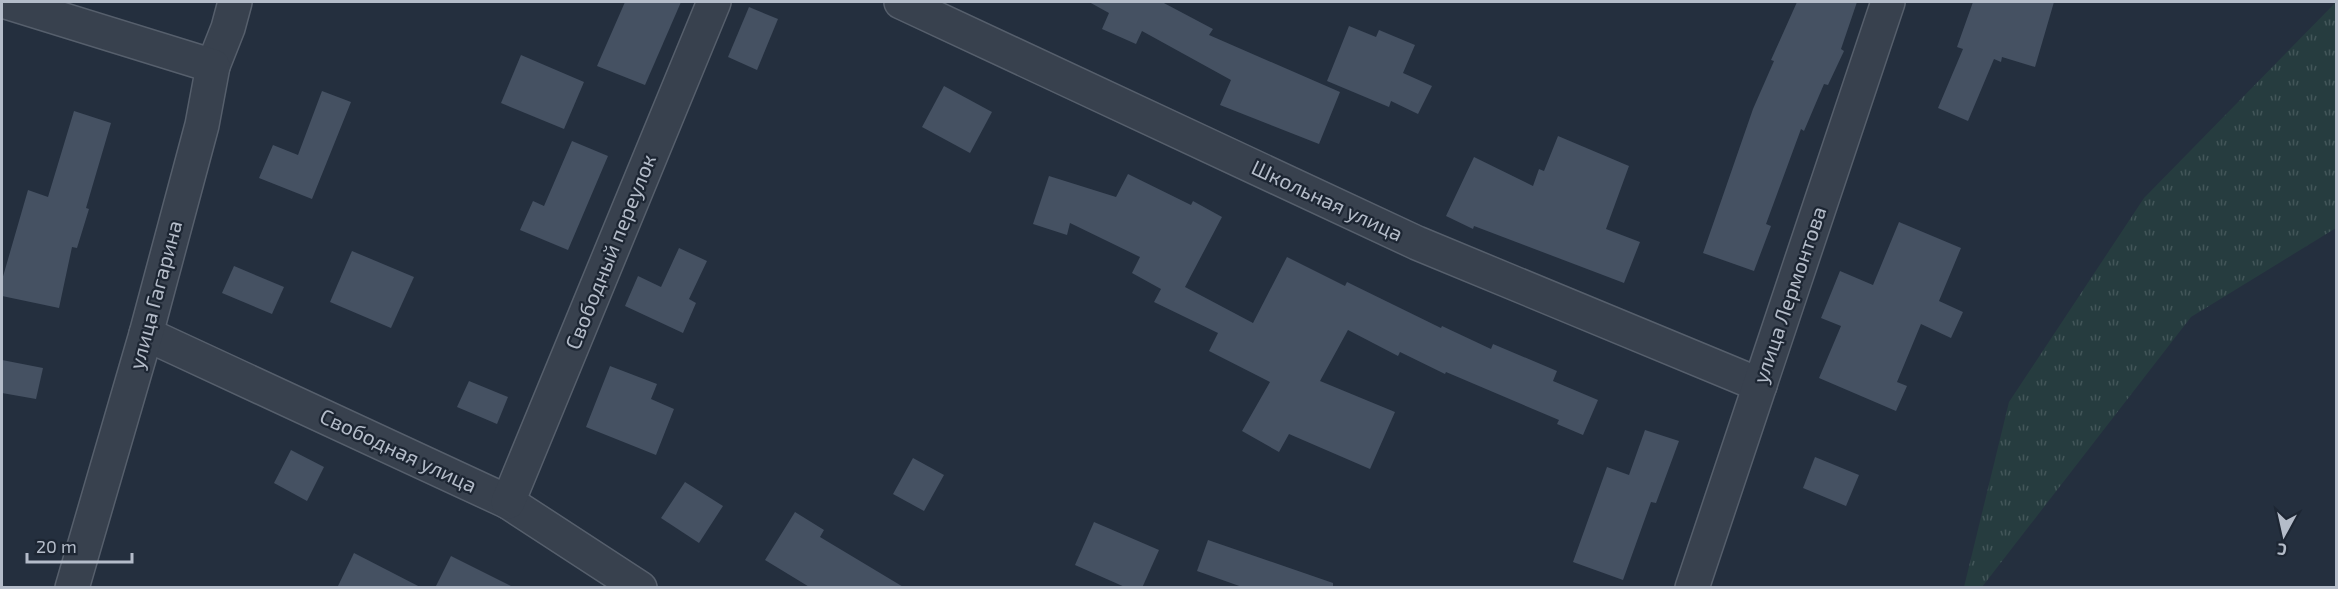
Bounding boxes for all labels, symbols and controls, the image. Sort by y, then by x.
street label: Свободный переулок [559,150,661,353]
street label: Школьная улица [1248,154,1407,246]
street label: улица Лермонтова [1747,203,1832,387]
street label: улица Гагарина [123,217,187,372]
street label: Свободная улица [316,402,481,498]
north arrow [2254,505,2314,565]
scale bar [27,526,132,564]
text: 20 m [36,535,77,557]
text: С [2276,540,2288,560]

